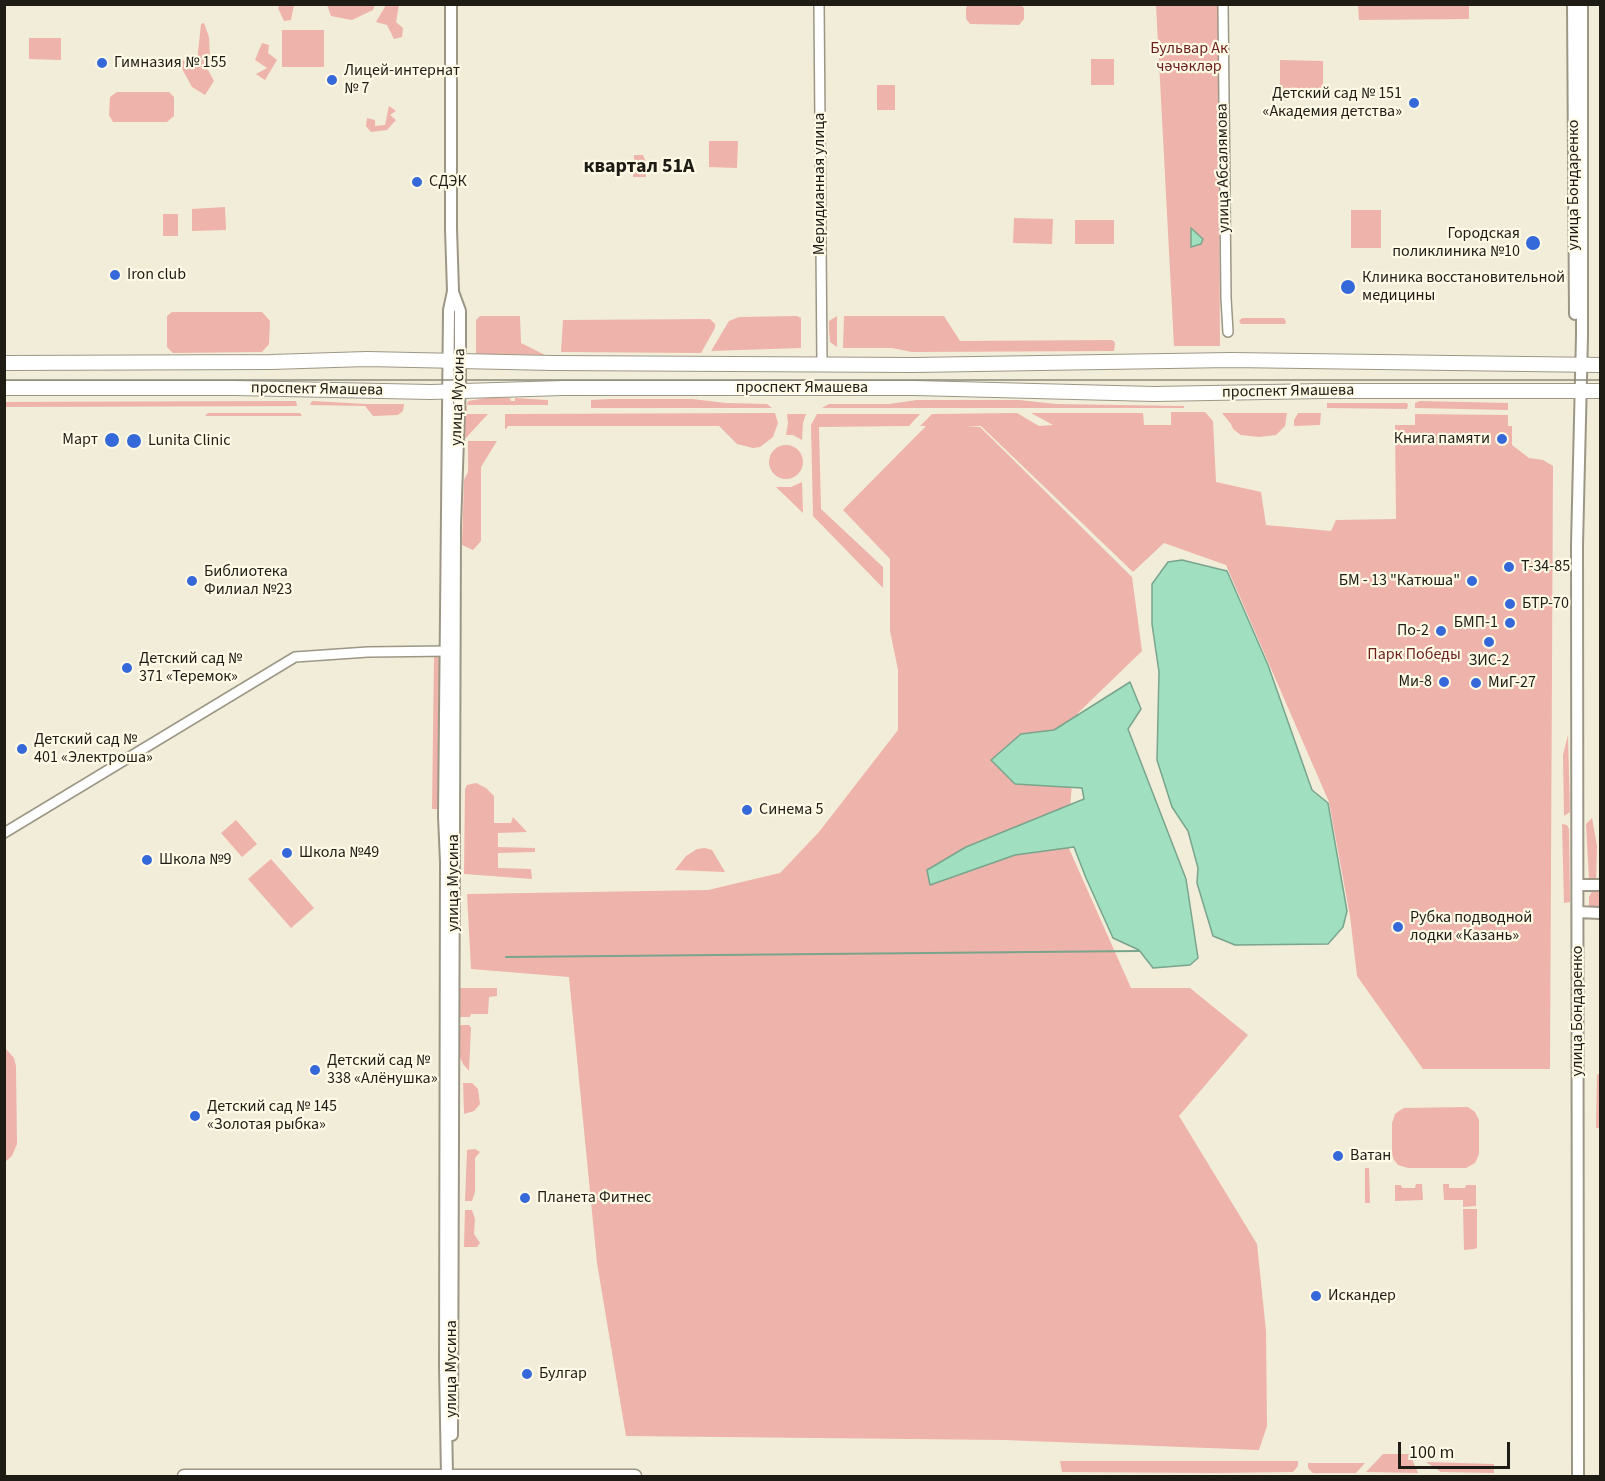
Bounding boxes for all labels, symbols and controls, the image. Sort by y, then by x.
park label: Бульвар Ак чәчәкләр [1150,39,1228,77]
place label: Гимназия № 155 [114,53,226,73]
marker: Гимназия № 155 [95,56,109,70]
place label: Лицей-интернат № 7 [344,61,460,99]
marker: Лицей-интернат № 7 [325,73,339,87]
place label: Детский сад № 151 «Академия детства» [1263,84,1402,122]
marker: Детский сад № 151 «Академия детства» [1407,96,1421,110]
street label: улица Абсалямова [1213,103,1235,233]
street label: Меридианная улица [810,113,830,255]
street label: улица Бондаренко [1564,120,1584,250]
district label: квартал 51А [583,156,695,180]
place label: СДЭК [429,172,467,192]
marker: СДЭК [410,175,424,189]
place label: Городская поликлиника №10 [1392,224,1520,262]
marker: Городская поликлиника №10 [1524,234,1542,252]
place label: Iron club [127,265,186,285]
marker: Iron club [108,268,122,282]
place label: Клиника восстановительной медицины [1362,268,1565,306]
marker: Клиника восстановительной медицины [1339,278,1357,296]
street label: улица Мусина [448,348,470,446]
street label: проспект Ямашева [736,378,868,398]
street label: проспект Ямашева [251,379,383,401]
street label: проспект Ямашева [1222,381,1354,403]
place label: Книга памяти [1394,429,1490,449]
place label: Март [62,430,98,450]
marker: Март [103,431,121,449]
place label: Lunita Clinic [148,431,230,451]
marker: Lunita Clinic [125,432,143,450]
marker: Книга памяти [1495,432,1509,446]
place label: Т-34-85 [1521,557,1570,577]
marker: Т-34-85 [1502,560,1516,574]
place label: Библиотека Филиал №23 [204,562,292,600]
place label: БМ - 13 "Катюша" [1339,571,1460,591]
marker: Библиотека Филиал №23 [185,574,199,588]
marker: БМ - 13 "Катюша" [1465,574,1479,588]
place label: БТР-70 [1522,594,1569,614]
marker: БТР-70 [1503,597,1517,611]
place label: БМП-1 [1454,613,1498,633]
marker: БМП-1 [1503,616,1517,630]
place label: По-2 [1397,621,1429,641]
marker: По-2 [1434,624,1448,638]
marker: ЗИС-2 [1482,635,1496,649]
park label: Парк Победы [1367,645,1461,665]
place label: Детский сад № 371 «Теремок» [139,649,242,687]
place label: ЗИС-2 [1469,651,1509,671]
marker: Детский сад № 371 «Теремок» [120,661,134,675]
place label: Ми-8 [1398,672,1432,692]
place label: МиГ-27 [1488,673,1536,693]
marker: Ми-8 [1437,675,1451,689]
marker: МиГ-27 [1469,676,1483,690]
place label: Детский сад № 401 «Электроша» [34,730,153,768]
marker: Детский сад № 401 «Электроша» [15,742,29,756]
place label: Синема 5 [759,800,823,820]
marker: Синема 5 [740,803,754,817]
street label: улица Мусина [444,834,464,932]
place label: Школа №49 [299,843,379,863]
marker: Школа №49 [280,846,294,860]
place label: Школа №9 [159,850,231,870]
marker: Школа №9 [140,853,154,867]
place label: Рубка подводной лодки «Казань» [1410,908,1532,946]
marker: Рубка подводной лодки «Казань» [1391,920,1405,934]
street label: улица Бондаренко [1568,946,1588,1076]
place label: Детский сад № 338 «Алёнушка» [327,1051,438,1089]
marker: Детский сад № 338 «Алёнушка» [308,1063,322,1077]
place label: Детский сад № 145 «Золотая рыбка» [207,1097,337,1135]
marker: Детский сад № 145 «Золотая рыбка» [188,1109,202,1123]
place label: Ватан [1350,1146,1391,1166]
marker: Ватан [1331,1149,1345,1163]
place label: Планета Фитнес [537,1188,651,1208]
marker: Планета Фитнес [518,1191,532,1205]
place label: Искандер [1328,1286,1396,1306]
marker: Искандер [1309,1289,1323,1303]
street label: улица Мусина [442,1320,462,1418]
place label: Булгар [539,1364,587,1384]
marker: Булгар [520,1367,534,1381]
scale bar [1401,1430,1514,1468]
text: 100 m [1409,1440,1454,1465]

